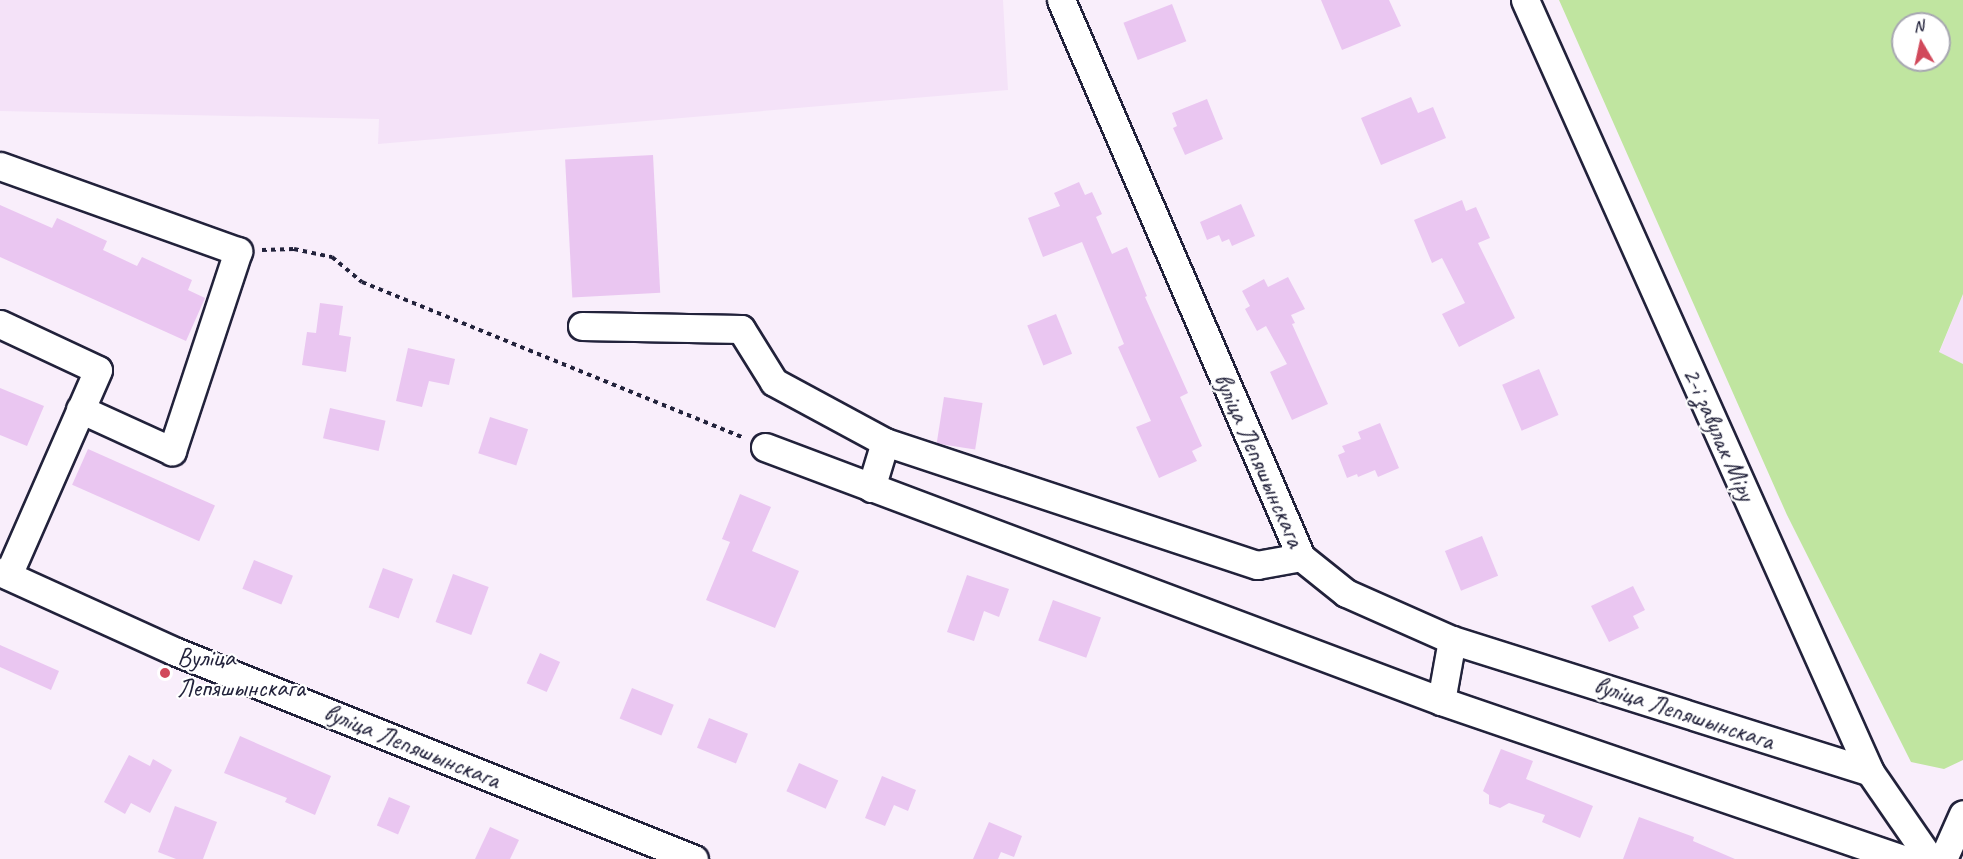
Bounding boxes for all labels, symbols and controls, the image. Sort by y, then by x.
north arrow [1891,12,1951,72]
text: N [1912,16,1925,37]
street label: 2-і завулак Міру [1676,362,1762,506]
street label: вуліца Лепяшынскага [1207,369,1311,551]
place label: Вуліца Лепяшынскага [177,642,305,704]
marker: Вуліца Лепяшынскага [158,666,172,680]
street label: вуліца Лепяшынскага [1591,670,1777,756]
street label: вуліца Лепяшынскага [320,697,504,795]

